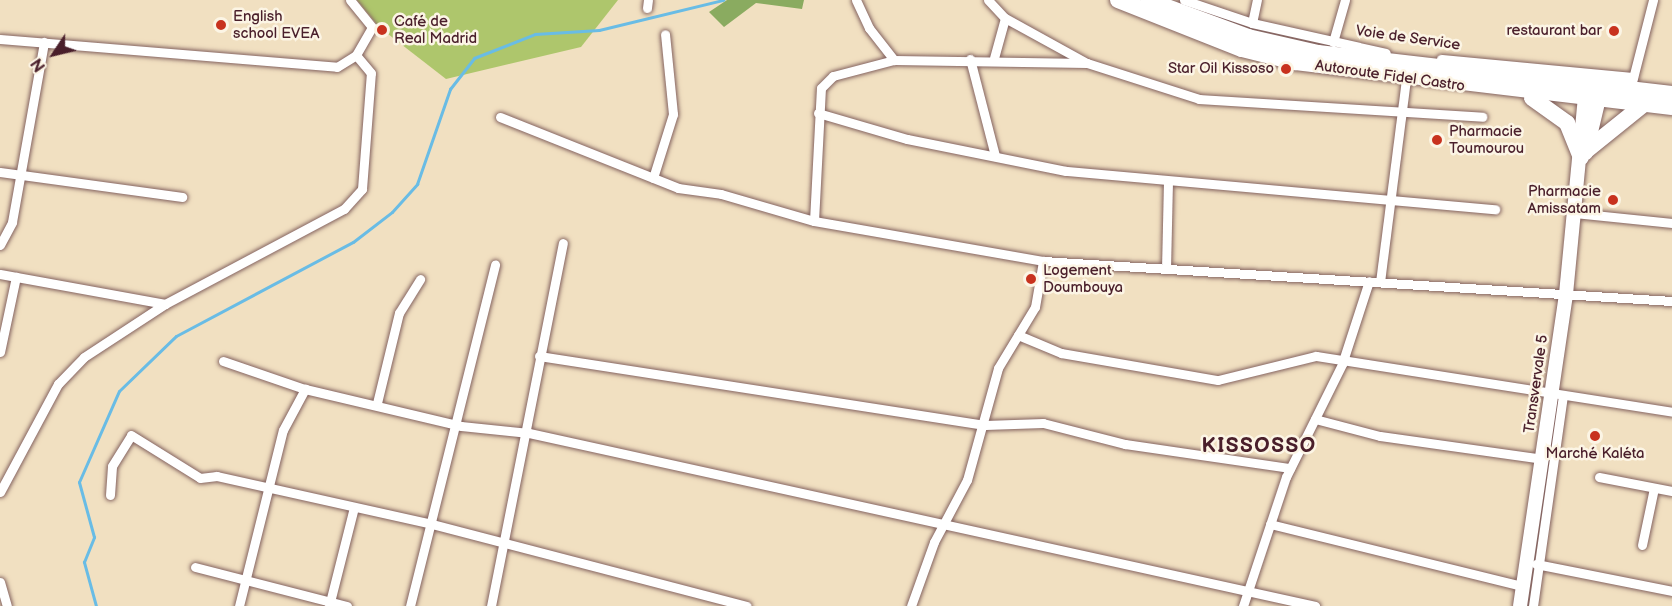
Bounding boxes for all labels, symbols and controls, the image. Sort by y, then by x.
place label: English school EVEA [233,7,319,42]
place label: Café de Real Madrid [394,12,477,47]
marker: English school EVEA [214,18,228,32]
street label: Voie de Service [1354,22,1462,54]
place label: restaurant bar [1506,22,1602,40]
marker: Café de Real Madrid [375,23,389,37]
north arrow [24,24,84,84]
marker: restaurant bar [1607,24,1621,38]
text: N [28,54,50,75]
street label: Autoroute Fidel Castro [1314,57,1466,95]
place label: Star Oil Kissoso [1168,60,1274,78]
marker: Star Oil Kissoso [1279,62,1293,76]
place label: Pharmacie Toumourou [1449,122,1524,157]
marker: Pharmacie Toumourou [1430,133,1444,147]
place label: Pharmacie Amissatam [1528,182,1601,217]
marker: Pharmacie Amissatam [1606,193,1620,207]
place label: Logement Doumbouya [1043,261,1123,296]
marker: Logement Doumbouya [1024,272,1038,286]
street label: Transvervale 5 [1520,334,1552,434]
marker: Marché Kaléta [1588,429,1602,443]
district label: KISSOSSO [1201,433,1317,459]
place label: Marché Kaléta [1546,445,1644,463]

